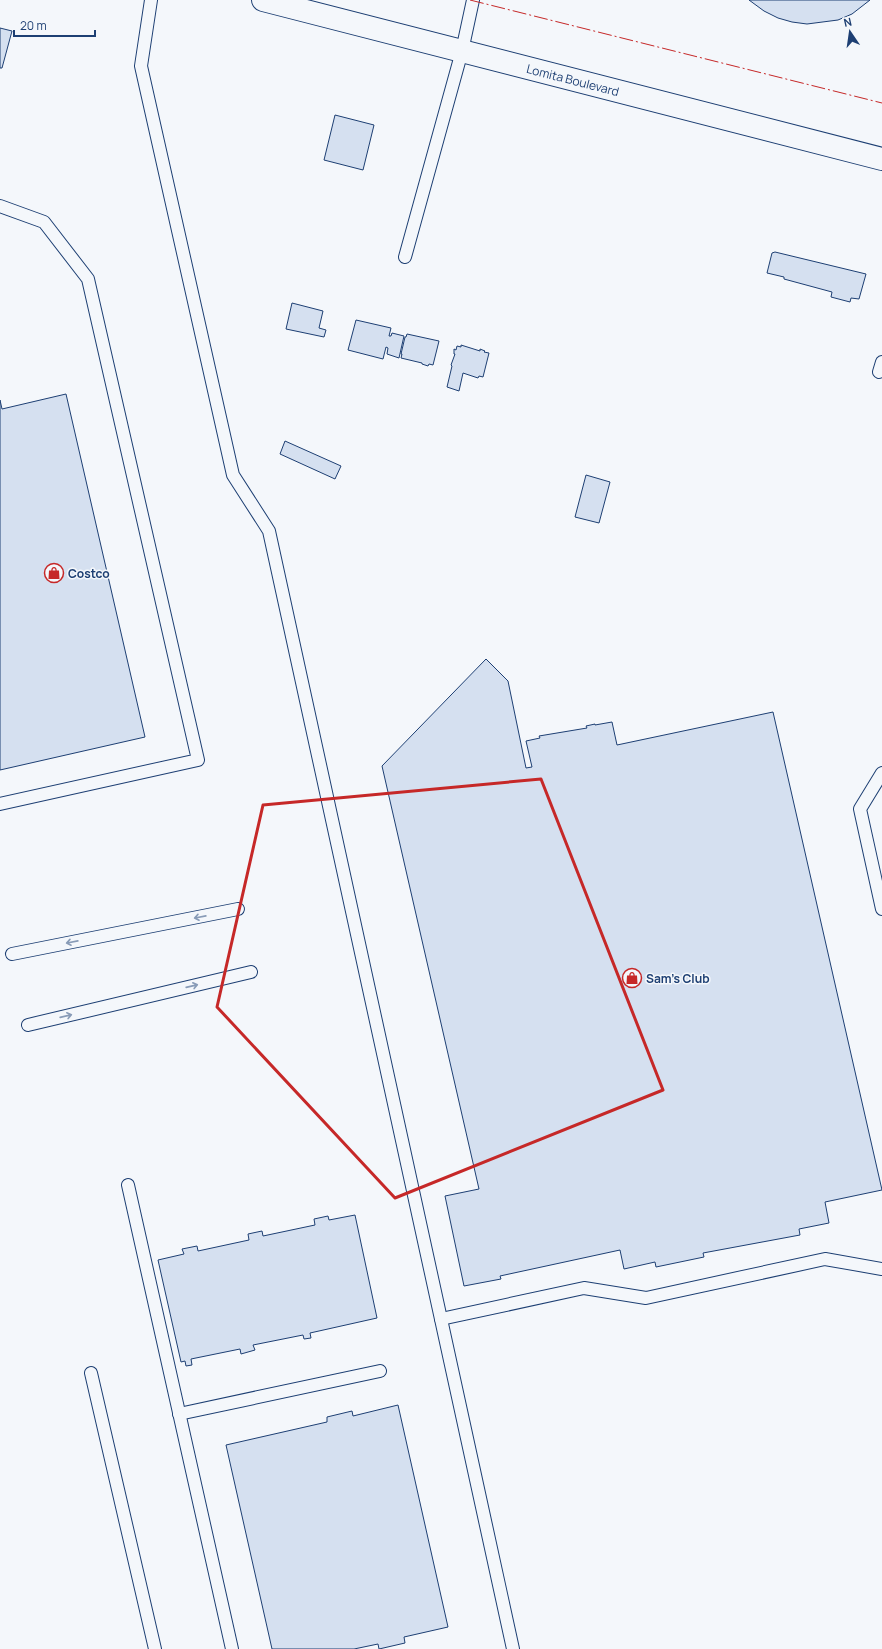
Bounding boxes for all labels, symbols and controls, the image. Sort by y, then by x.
scale bar [14,12,95,38]
north arrow [830,12,870,52]
text: N [842,14,853,30]
text: 20 m [20,17,47,34]
street label: Lomita Boulevard [525,60,621,100]
shop icon: Costco [43,562,65,584]
place label: Costco [68,565,110,582]
one-way arrow [193,913,206,921]
one-way arrow [66,939,79,947]
shop icon: Sam's Club [621,967,643,989]
place label: Sam's Club [646,970,710,987]
one-way arrow [185,981,198,989]
one-way arrow [59,1011,72,1019]

